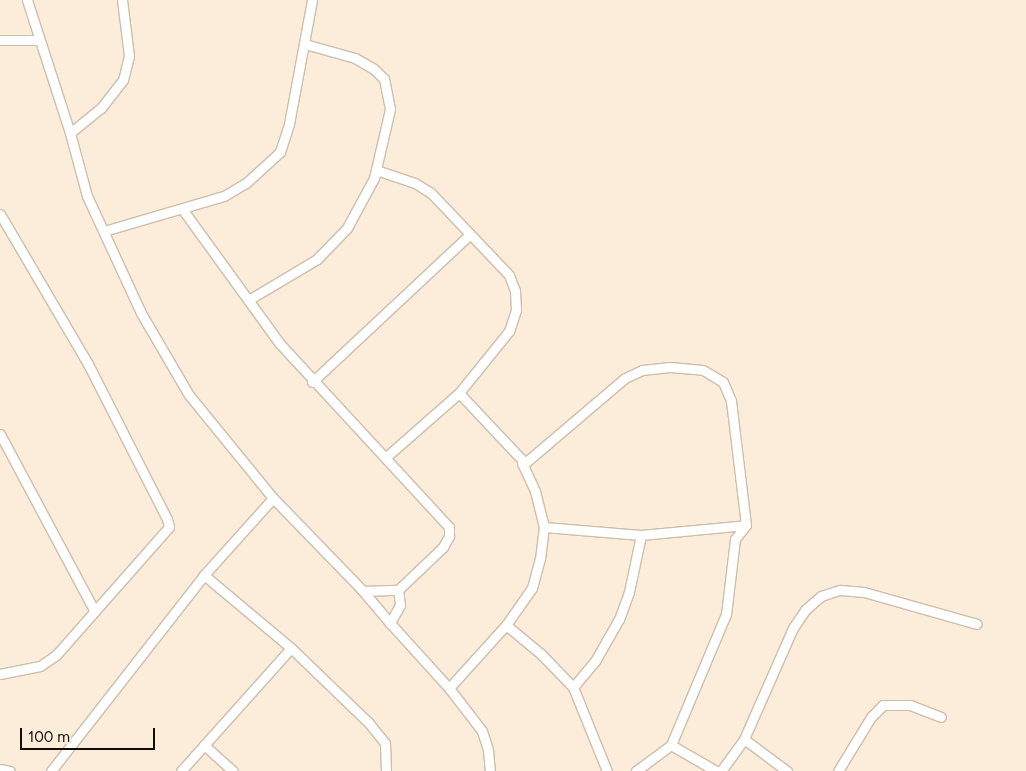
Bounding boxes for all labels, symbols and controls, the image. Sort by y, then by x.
scale bar [22,718,158,750]
text: 100 m [28,728,70,746]

